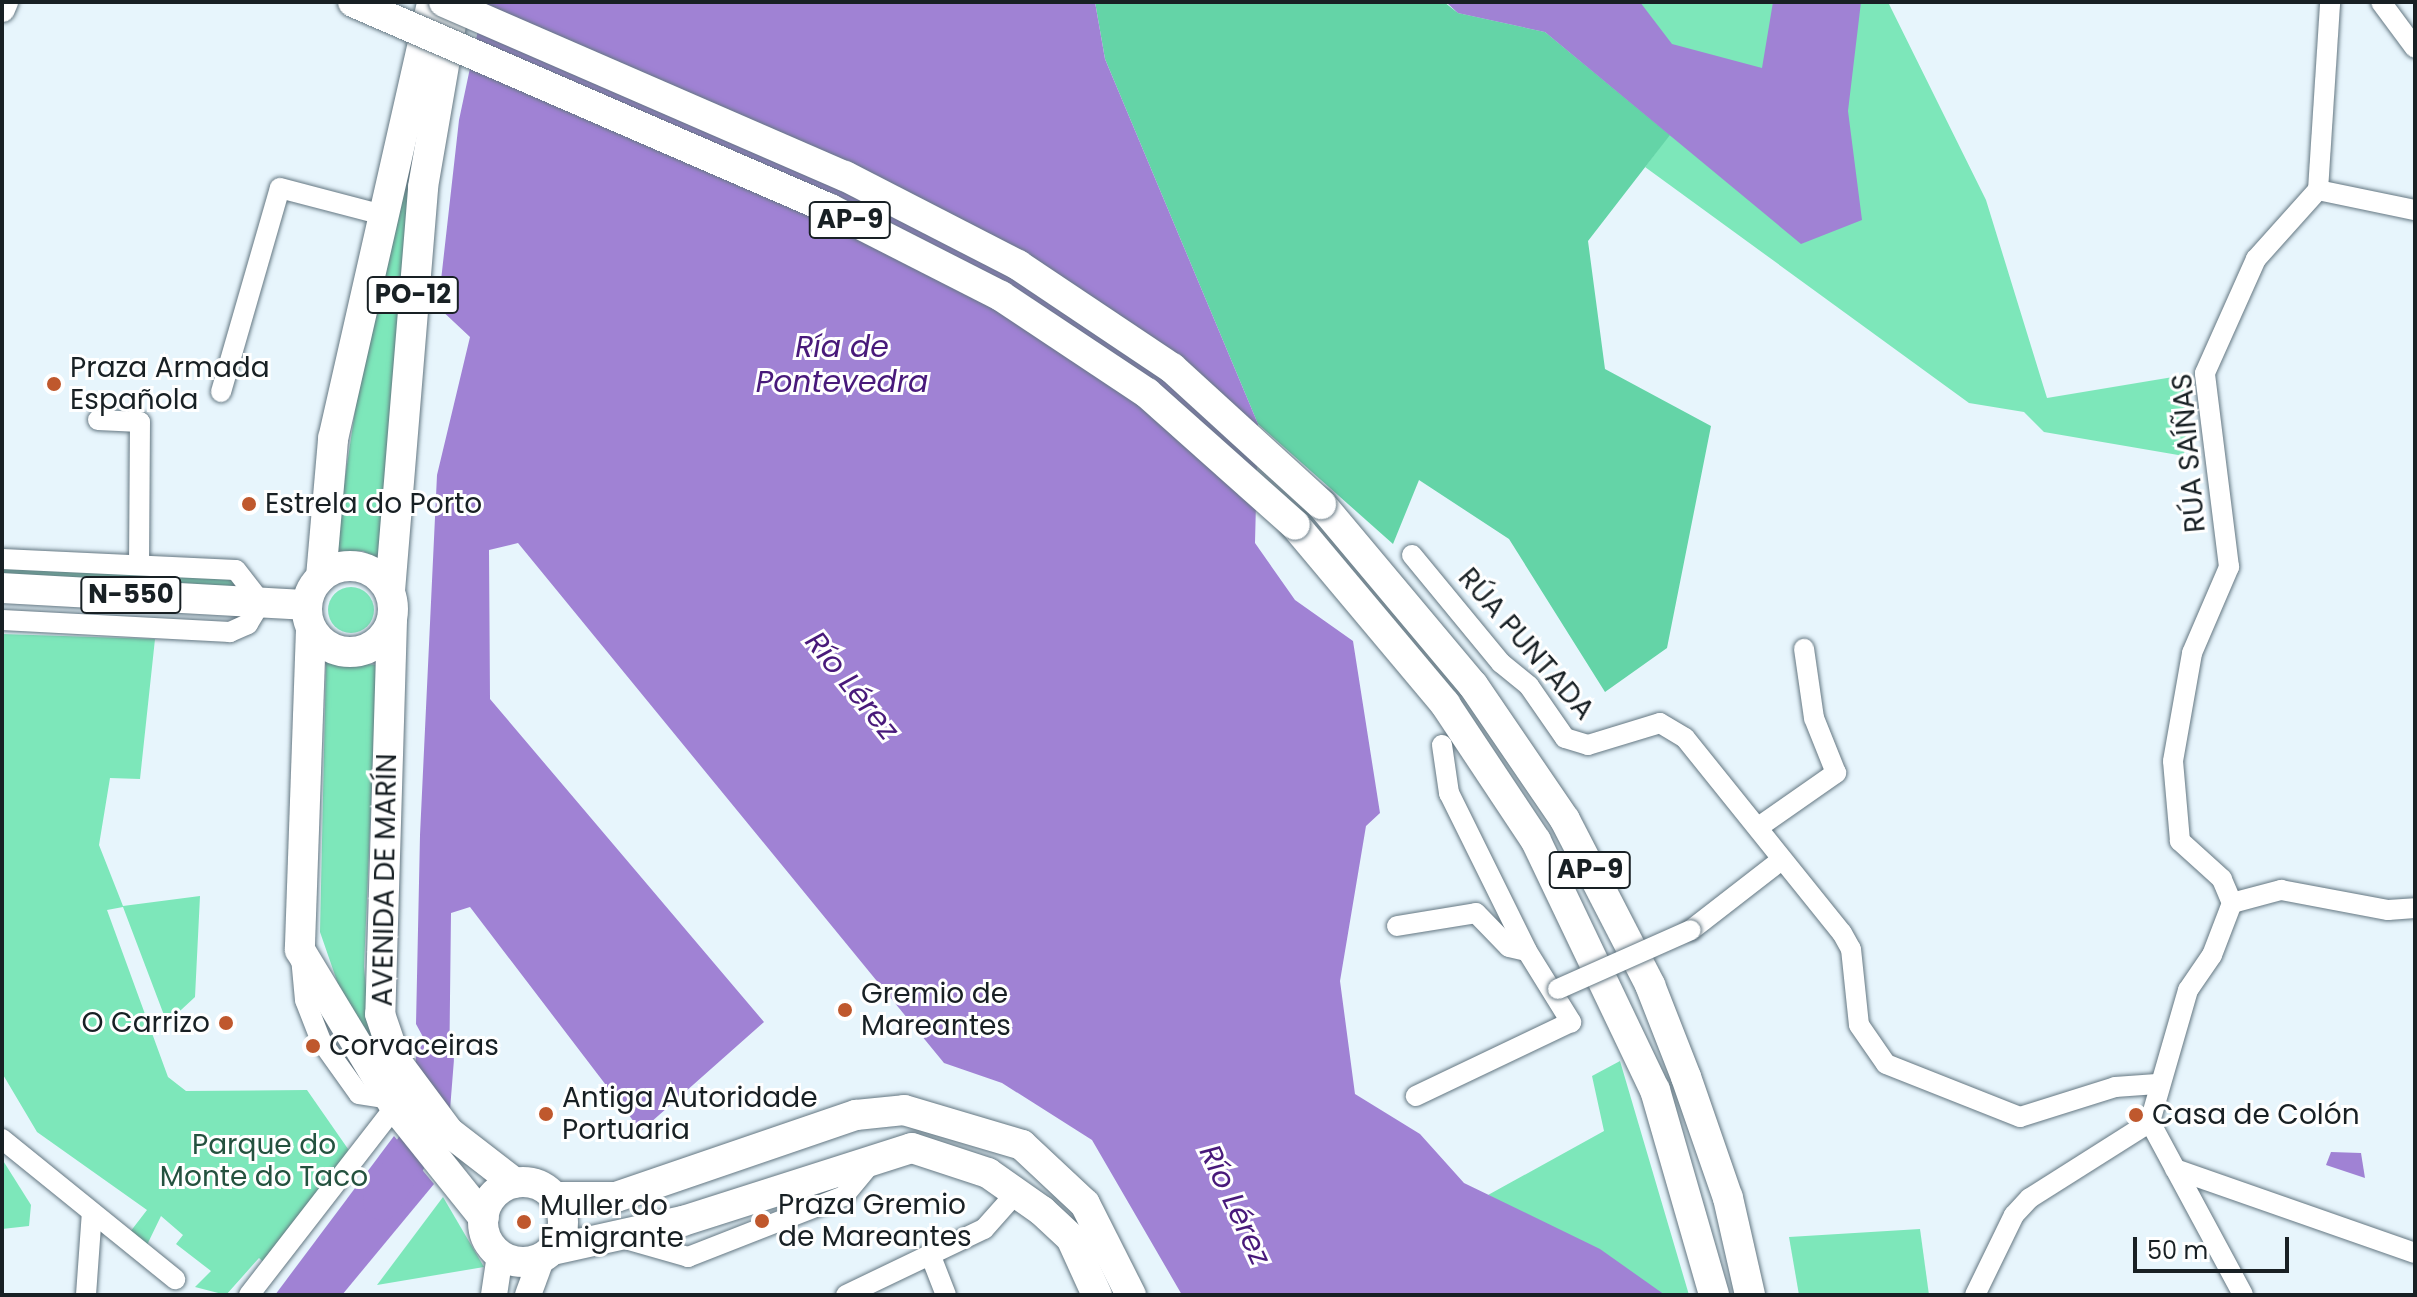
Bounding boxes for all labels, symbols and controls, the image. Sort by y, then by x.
road number: AP-9 [808,198,892,242]
road number: PO-12 [365,273,461,317]
water label: Ría de Pontevedra [756,329,928,400]
place label: Praza Armada Española [70,351,270,417]
street label: RÚA SAÍÑAS [2165,372,2213,534]
marker: Praza Armada Española [45,375,63,393]
place label: Estrela do Porto [265,487,482,521]
marker: Estrela do Porto [240,495,258,513]
street label: RÚA PUNTADA [1451,561,1601,727]
road number: N-550 [79,573,183,617]
water label: Río Lérez [797,625,907,747]
street label: AVENIDA DE MARÍN [366,753,404,1007]
road number: AP-9 [1548,848,1632,892]
place label: Gremio de Mareantes [861,977,1011,1043]
marker: Gremio de Mareantes [836,1001,854,1019]
place label: O Carrizo [82,1006,210,1040]
marker: O Carrizo [217,1014,235,1032]
place label: Corvaceiras [329,1029,499,1063]
marker: Corvaceiras [304,1037,322,1055]
place label: Antiga Autoridade Portuaria [562,1081,818,1147]
place label: Casa de Colón [2152,1098,2360,1132]
marker: Antiga Autoridade Portuaria [537,1105,555,1123]
marker: Casa de Colón [2127,1106,2145,1124]
park label: Parque do Monte do Taco [160,1128,368,1194]
water label: Río Lérez [1191,1139,1279,1271]
place label: Praza Gremio de Mareantes [778,1188,972,1254]
place label: Muller do Emigrante [540,1189,684,1255]
marker: Praza Gremio de Mareantes [753,1212,771,1230]
marker: Muller do Emigrante [515,1213,533,1231]
scale bar [2137,1221,2293,1271]
text: 50 m [2147,1234,2208,1267]

